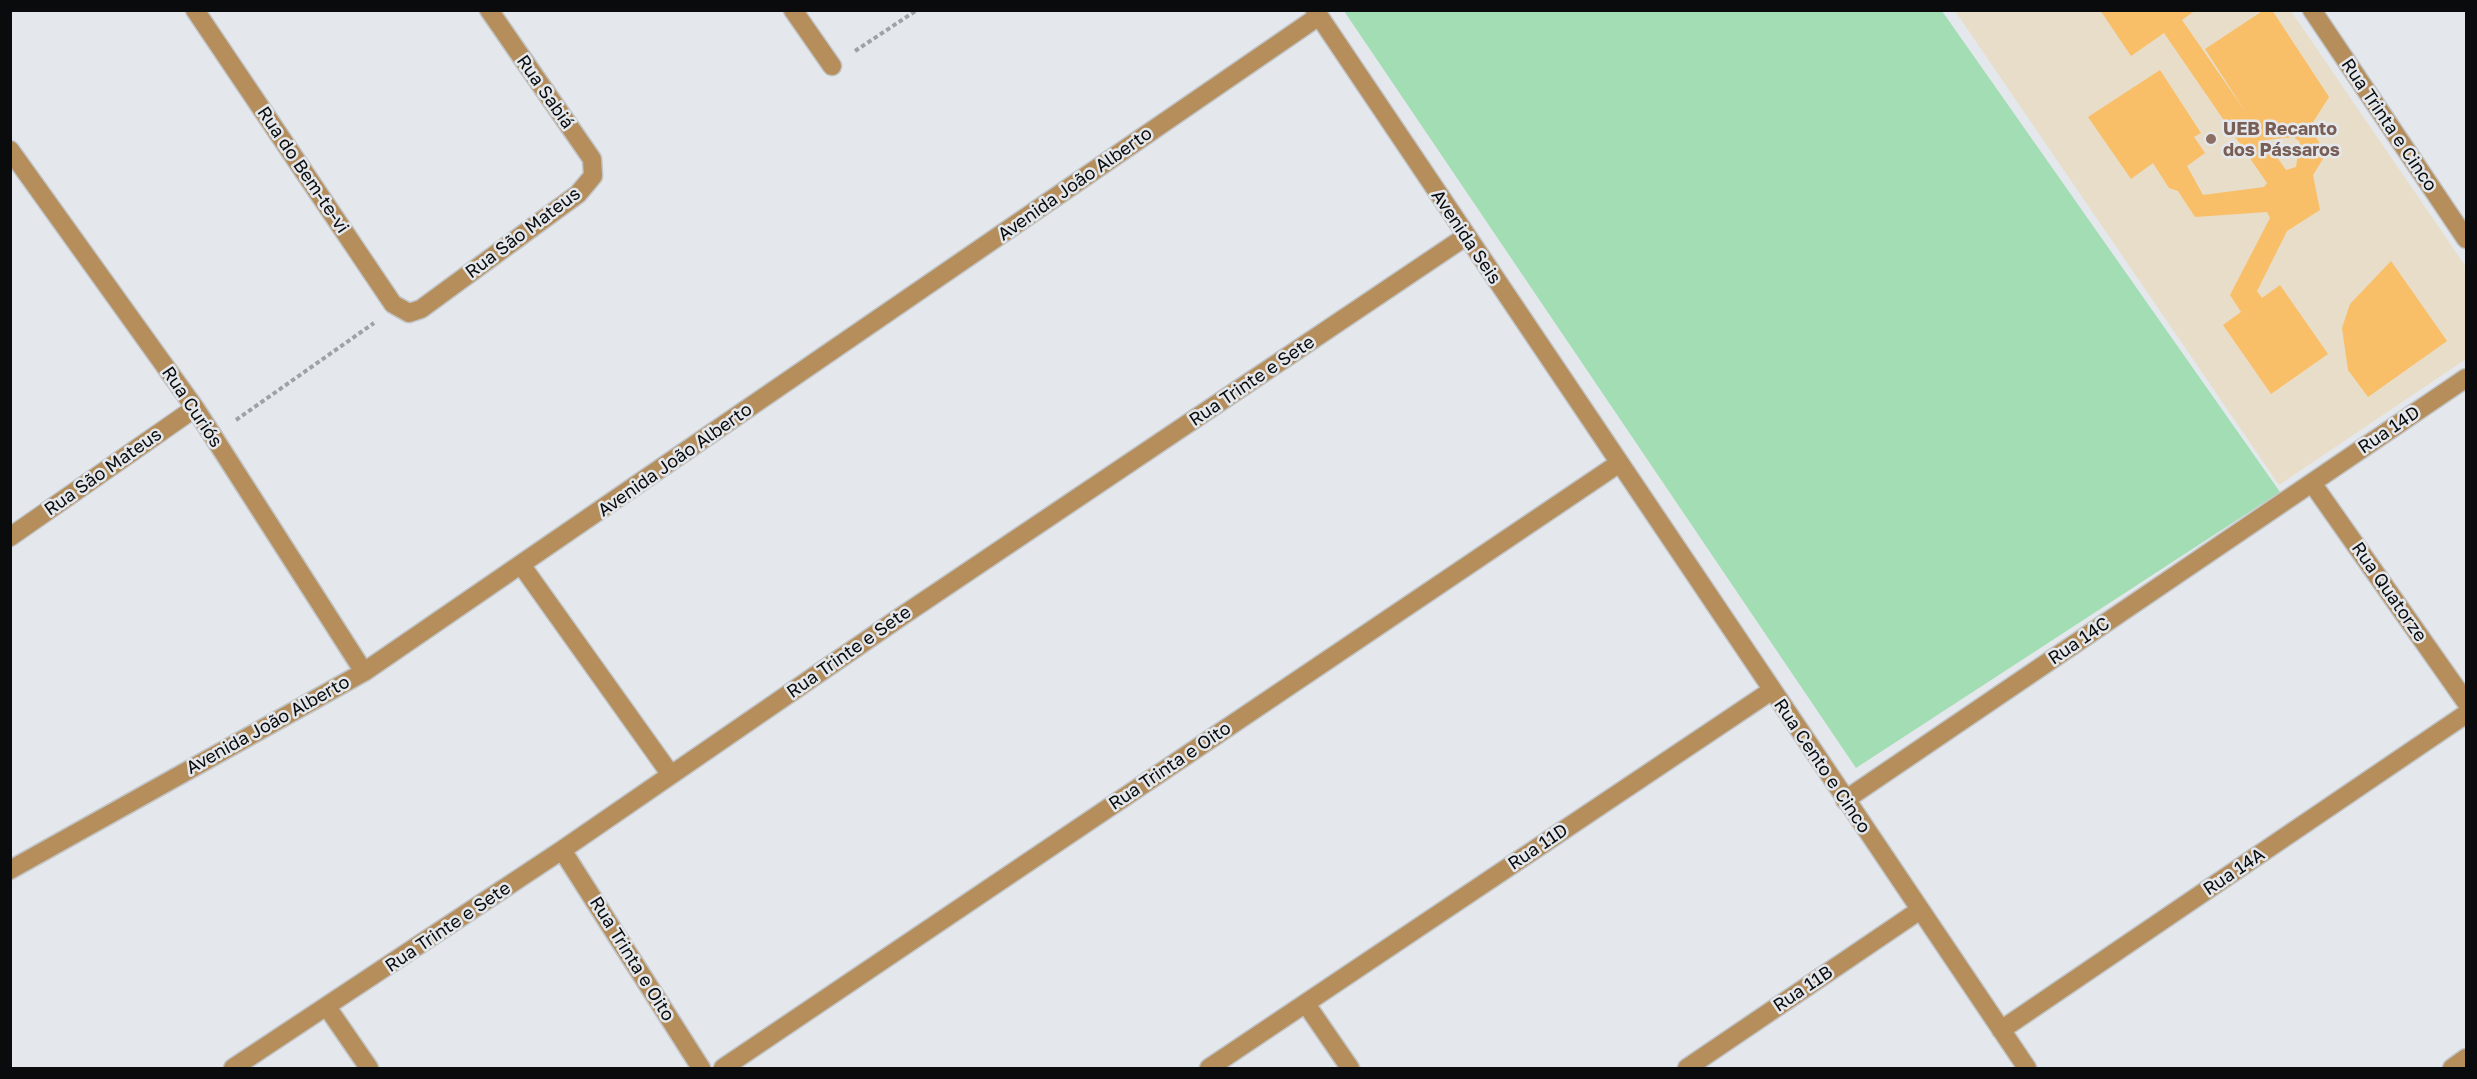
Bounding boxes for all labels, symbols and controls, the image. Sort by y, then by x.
street label: Rua Sabiá [512,51,578,133]
street label: Rua Trinta e Cinco [2337,55,2441,195]
street label: Rua do Bem-te-vi [253,103,353,237]
place label: UEB Recanto dos Pássaros [2223,118,2340,160]
street label: Avenida João Alberto [994,123,1156,245]
marker: UEB Recanto dos Pássaros [2204,132,2218,146]
street label: Rua São Mateus [461,183,585,283]
street label: Avenida Seis [1427,186,1505,288]
street label: Rua Trinte e Sete [1185,331,1319,431]
street label: Rua Curiós [157,363,227,451]
street label: Avenida João Alberto [594,399,756,521]
street label: Rua 14D [2354,402,2424,458]
street label: Rua São Mateus [40,424,166,520]
street label: Rua Quatorze [2347,538,2431,646]
street label: Rua Trinte e Sete [783,601,915,703]
street label: Rua 14C [2044,613,2114,669]
street label: Avenida João Alberto [183,671,353,779]
street label: Rua Cento e Cinco [1769,695,1875,837]
street label: Rua Trinta e Oito [1105,717,1235,815]
street label: Rua 11D [1504,819,1572,875]
street label: Rua 14A [2199,844,2269,900]
street label: Rua Trinte e Sete [381,877,515,977]
street label: Rua Trinta e Oito [585,893,679,1025]
street label: Rua 11B [1769,961,1837,1017]

